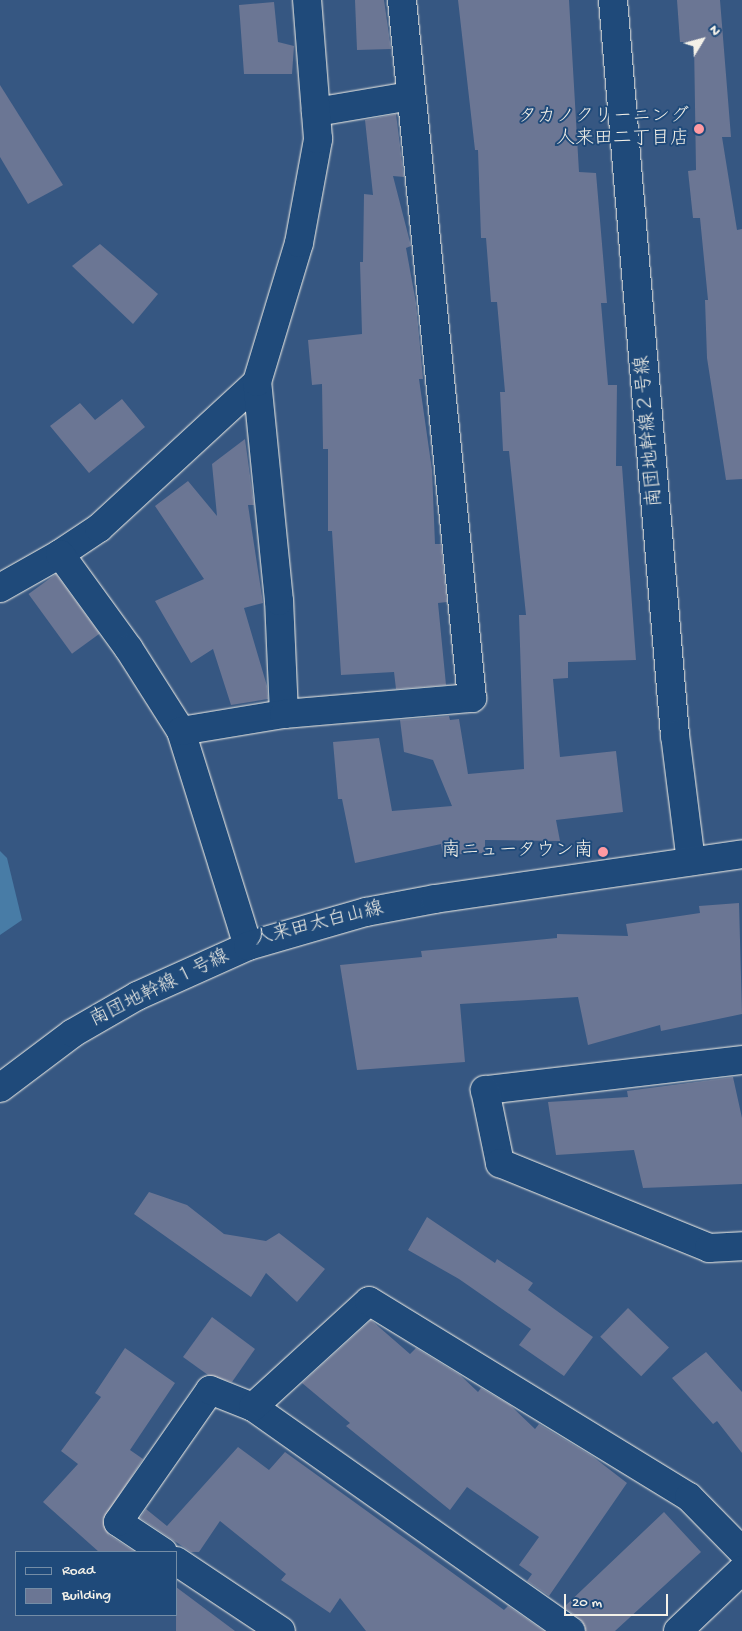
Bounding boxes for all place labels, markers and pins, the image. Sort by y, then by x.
place label: タカノクリーニング 人来田二丁目店 [518,107,689,151]
marker: タカノクリーニング 人来田二丁目店 [693,123,705,135]
place label: 南ニュータウン南 [441,841,593,863]
marker: 南ニュータウン南 [597,846,609,858]

